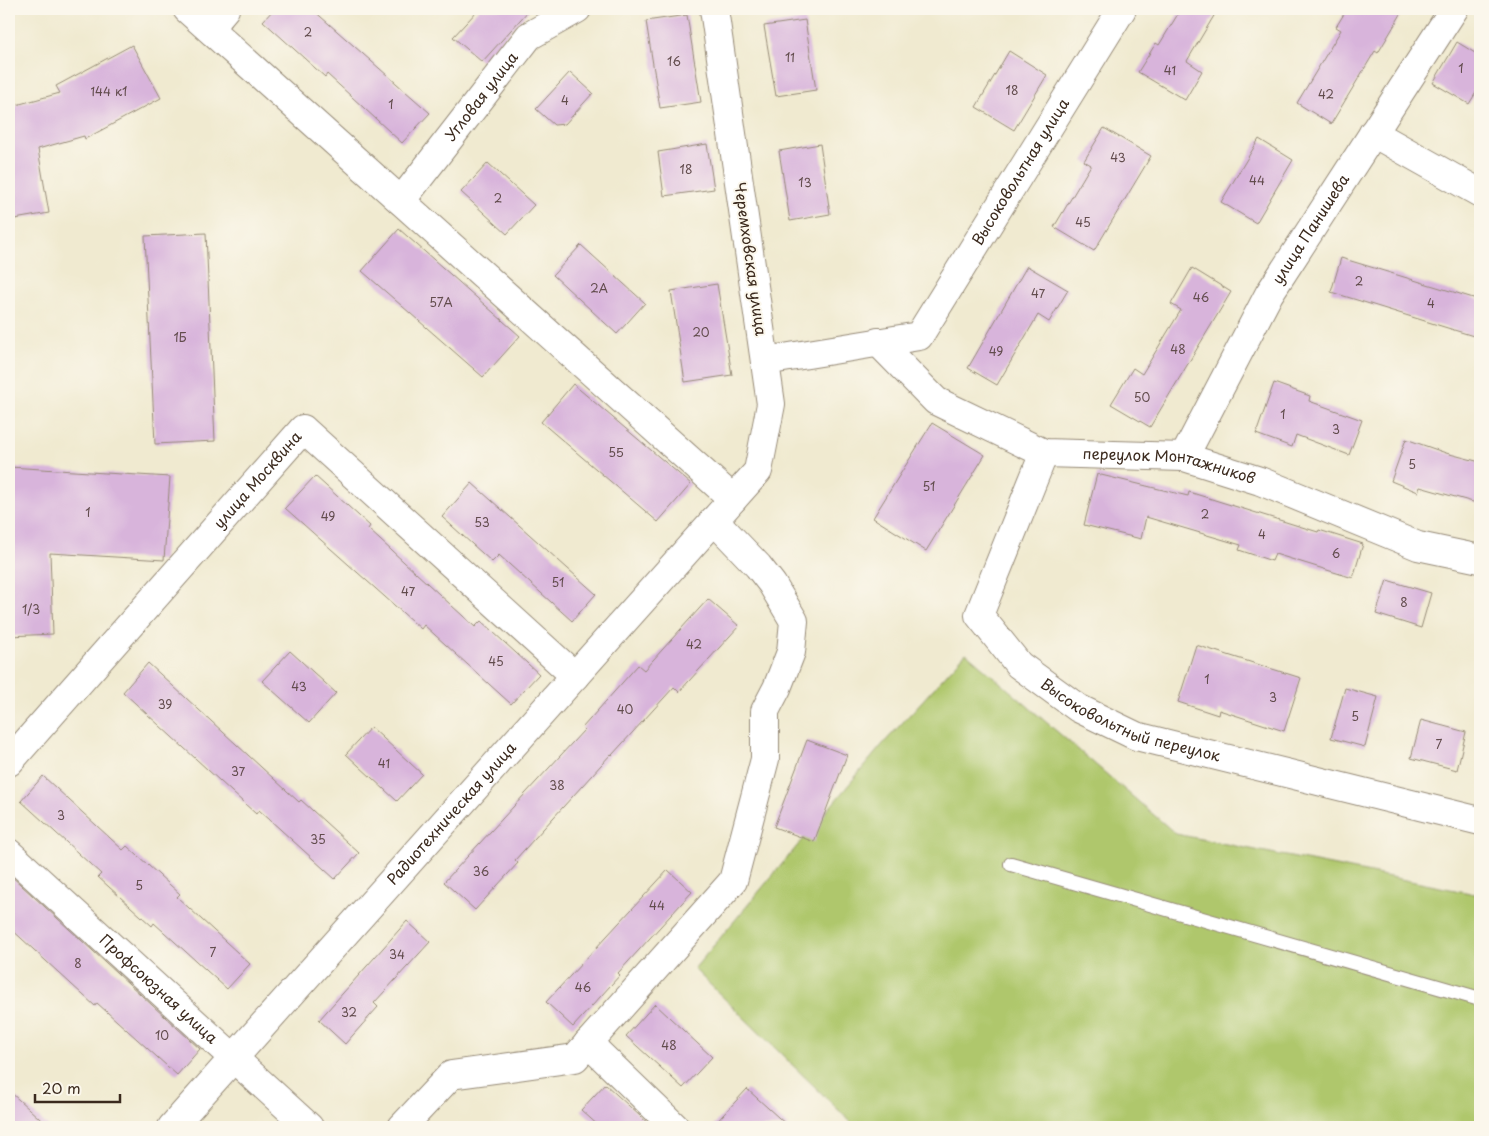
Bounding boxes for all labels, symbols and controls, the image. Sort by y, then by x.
house number: 2 [304,23,312,41]
street label: Угловая улица [439,46,523,145]
house number: 11 [785,48,795,66]
house number: 16 [667,52,681,70]
house number: 1 [1458,59,1464,77]
house number: 41 [1164,61,1176,79]
house number: 18 [1006,81,1018,99]
house number: 144 к1 [91,82,127,100]
house number: 42 [1318,85,1334,103]
house number: 4 [561,91,569,109]
street label: Высоковольтная улица [965,93,1074,249]
house number: 1 [388,95,394,113]
house number: 43 [1110,148,1126,166]
house number: 18 [680,160,692,178]
street label: улица Панишева [1265,168,1354,288]
house number: 44 [1249,171,1265,189]
house number: 13 [798,173,812,191]
street label: Черемховская улица [729,180,774,338]
house number: 2 [494,189,502,207]
house number: 45 [1075,213,1091,231]
house number: 2 [1355,272,1363,290]
house number: 2А [590,279,608,297]
house number: 47 [1031,284,1046,302]
house number: 46 [1193,288,1209,306]
house number: 57А [429,293,453,311]
house number: 4 [1427,294,1435,312]
house number: 20 [692,323,710,341]
house number: 1Б [173,328,187,346]
house number: 48 [1170,340,1186,358]
house number: 49 [989,342,1003,360]
house number: 50 [1134,388,1150,406]
house number: 1 [1280,405,1286,423]
house number: 3 [1332,420,1340,438]
street label: улица Москвина [207,425,307,533]
street label: переулок Монтажников [1082,441,1259,489]
house number: 55 [608,443,624,461]
house number: 5 [1408,455,1416,473]
house number: 51 [923,477,935,495]
house number: 1 [85,503,91,521]
house number: 2 [1201,505,1209,523]
house number: 49 [321,507,335,525]
house number: 53 [474,513,490,531]
house number: 4 [1258,525,1266,543]
house number: 6 [1332,544,1340,562]
house number: 51 [552,573,564,591]
house number: 47 [401,582,416,600]
house number: 8 [1400,593,1408,611]
house number: 1/3 [22,600,40,618]
house number: 42 [686,635,702,653]
house number: 45 [488,652,504,670]
house number: 1 [1204,670,1210,688]
street label: Высоковольтный переулок [1037,672,1223,766]
house number: 43 [291,677,307,695]
house number: 3 [1269,688,1277,706]
house number: 39 [158,695,172,713]
house number: 40 [617,700,634,718]
house number: 5 [1351,707,1359,725]
house number: 7 [1436,735,1443,753]
street label: Радиотехническая улица [381,736,521,889]
house number: 41 [378,754,390,772]
house number: 37 [231,762,246,780]
house number: 38 [549,776,565,794]
house number: 3 [57,806,65,824]
house number: 35 [310,830,326,848]
house number: 36 [473,862,489,880]
house number: 5 [135,876,143,894]
house number: 44 [649,896,665,914]
street label: Профсоюзная улица [95,928,224,1049]
house number: 7 [210,943,217,961]
house number: 34 [389,945,405,963]
house number: 8 [74,954,82,972]
house number: 46 [575,978,591,996]
house number: 32 [341,1003,357,1021]
house number: 10 [155,1026,169,1044]
house number: 48 [661,1036,677,1054]
scale bar [35,1071,120,1103]
text: 20 m [42,1076,81,1099]

